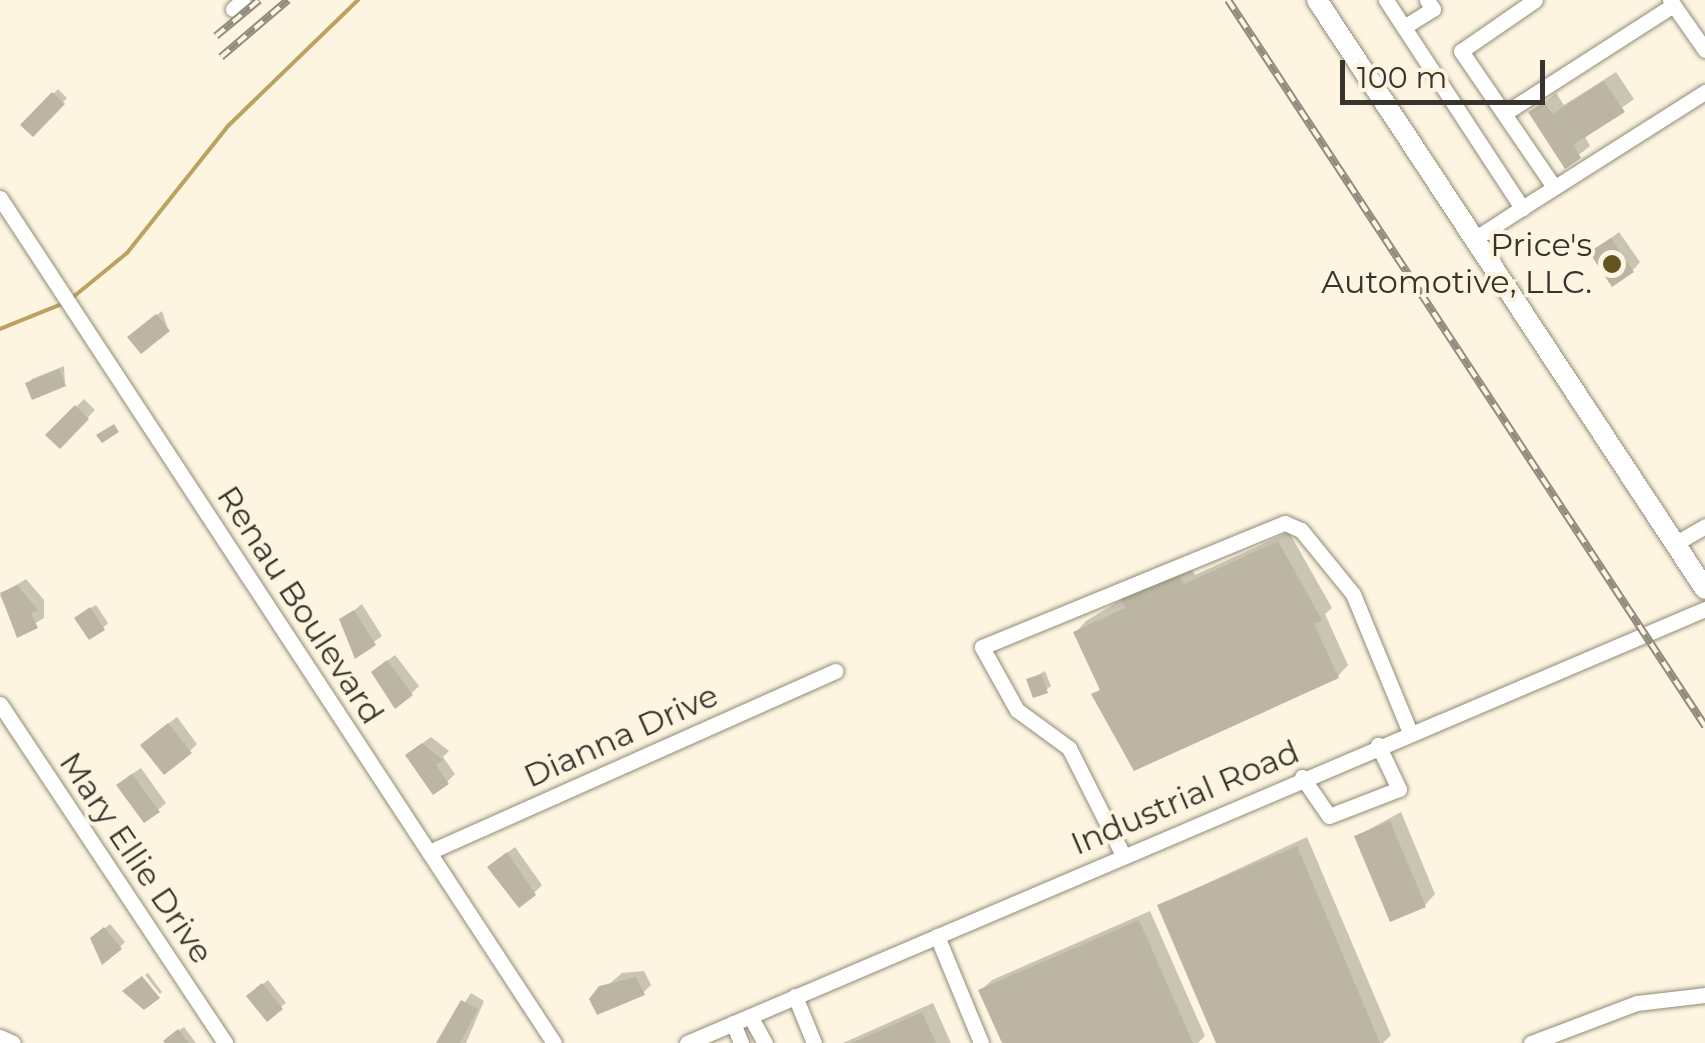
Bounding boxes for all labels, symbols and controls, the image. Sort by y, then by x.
scale bar [1345,40,1550,102]
text: 100 m [1357,59,1447,96]
place label: Price's Automotive, LLC. [1321,227,1592,302]
marker: Price's Automotive, LLC. [1601,253,1623,275]
street label: Renau Boulevard [209,479,391,731]
street label: Dianna Drive [518,676,724,796]
street label: Industrial Road [1065,733,1305,863]
street label: Mary Ellie Drive [51,745,221,971]

